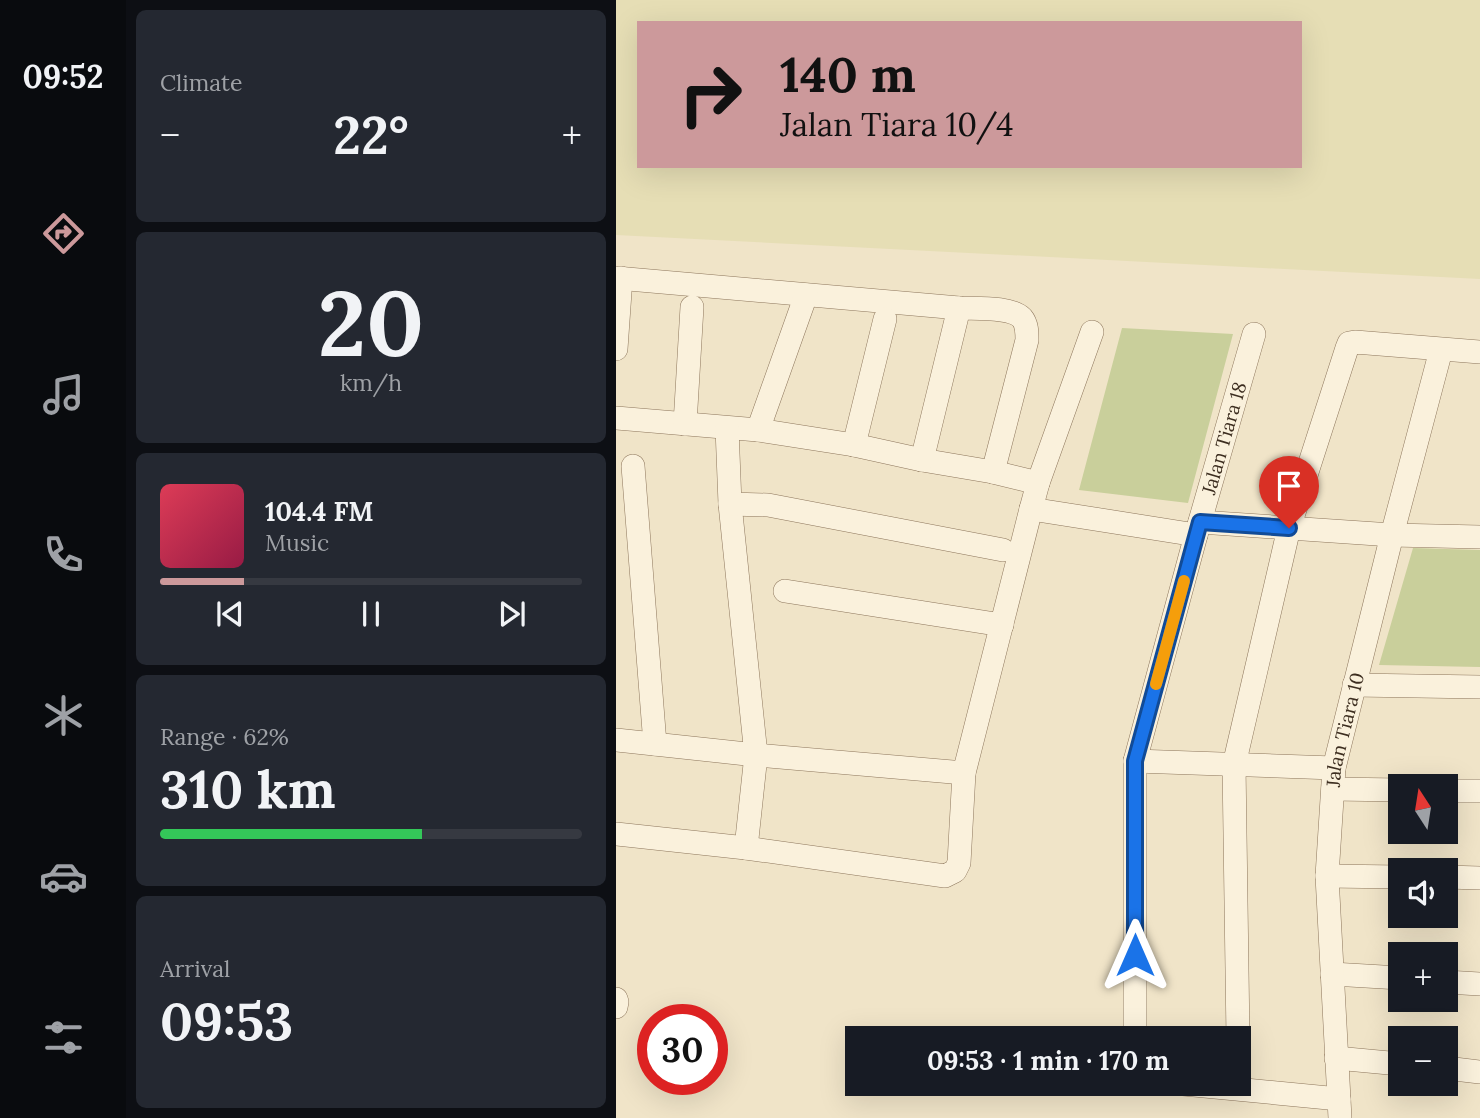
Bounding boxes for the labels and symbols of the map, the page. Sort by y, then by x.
street label: Jalan Tiara 18 [1196,379,1252,498]
pin [1259,456,1319,528]
street label: Jalan Tiara 10 [1321,670,1369,789]
north arrow [1388,774,1458,844]
position arrow [1098,918,1172,992]
speed limit sign: 30 [637,1004,728,1095]

